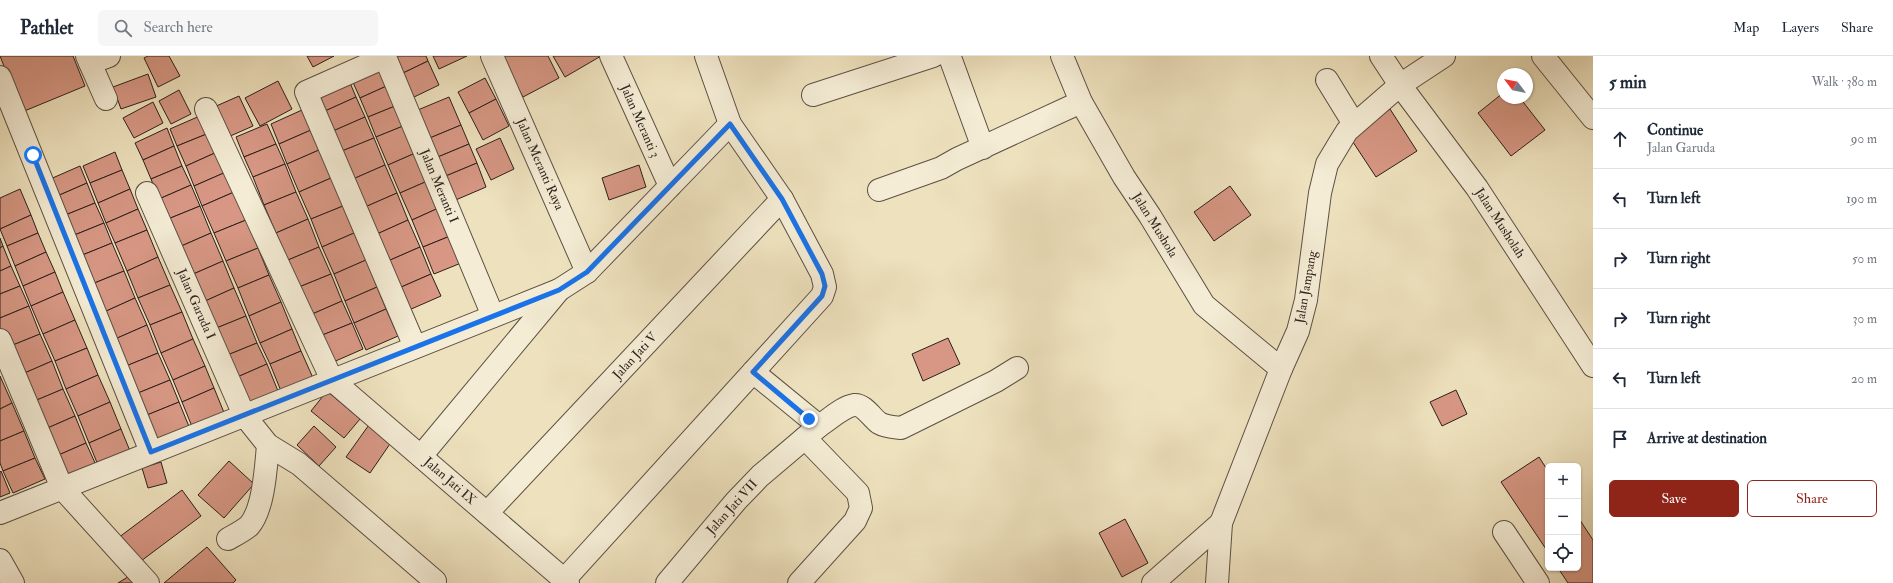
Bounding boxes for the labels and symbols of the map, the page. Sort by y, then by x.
north arrow [1497,68,1533,104]
street label: Jalan Meranti 3 [616,81,663,160]
street label: Jalan Meranti Raya [511,115,568,213]
route start [24,146,42,164]
street label: Jalan Meranti I [416,146,462,225]
street label: Jalan Musholah [1471,184,1529,261]
street label: Jalan Mushola [1128,189,1182,261]
street label: Jalan Jampang [1292,249,1321,326]
street label: Jalan Garuda I [173,265,219,342]
street label: Jalan Jati V [609,329,661,384]
route end [800,410,818,428]
street label: Jalan Jati IX [420,453,480,508]
street label: Jalan Jati VII [702,476,761,539]

